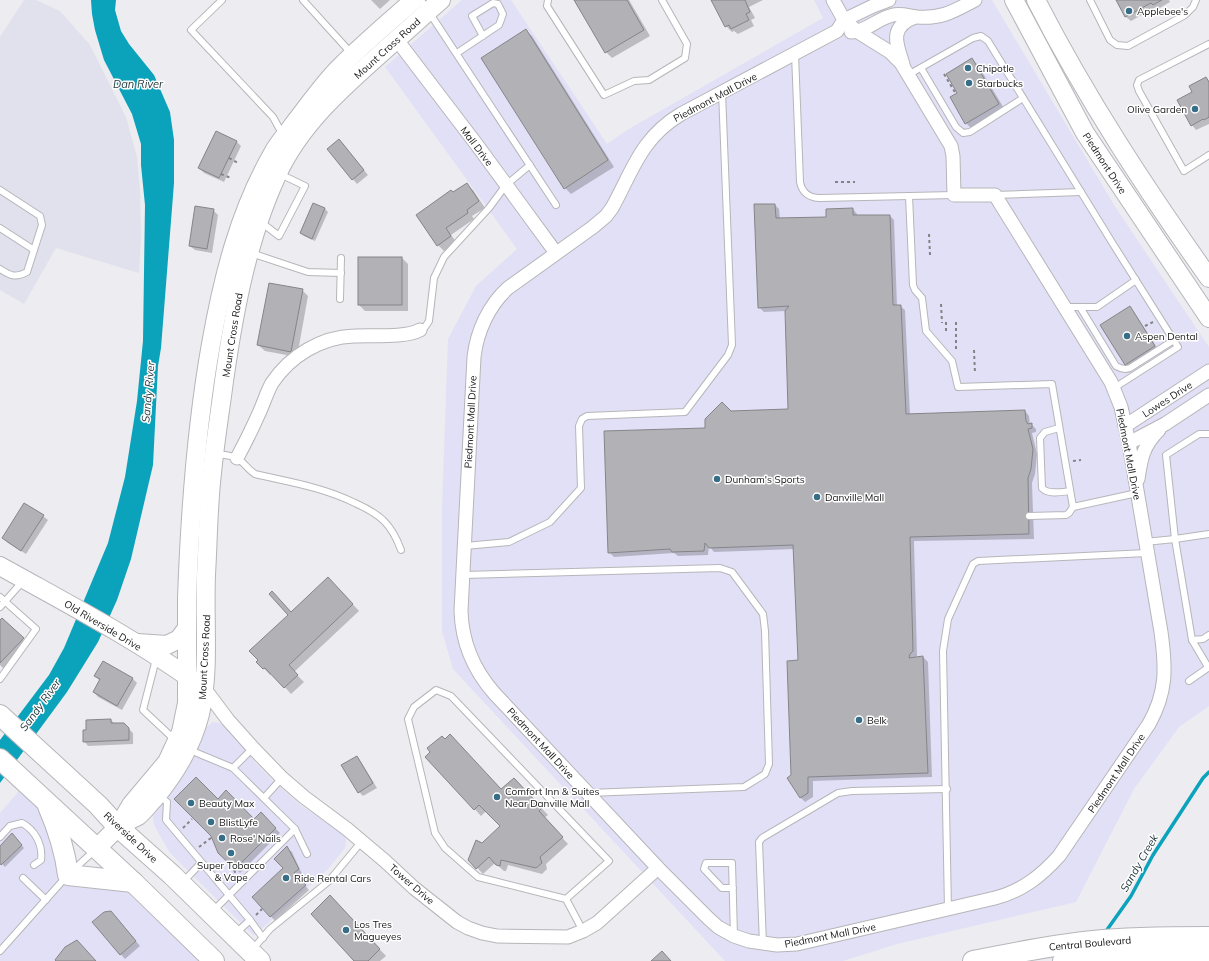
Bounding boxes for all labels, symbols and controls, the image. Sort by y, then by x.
place label: Applebee's [1137,5,1188,18]
marker: Applebee's [1124,6,1134,16]
street label: Mount Cross Road [351,15,423,82]
place label: Chipotle [976,62,1014,75]
marker: Chipotle [963,63,973,73]
street label: Piedmont Mall Drive [671,70,759,125]
water label: Dan River [113,77,164,91]
place label: Starbucks [977,77,1023,90]
marker: Starbucks [964,78,974,88]
place label: Olive Garden [1127,103,1187,116]
marker: Olive Garden [1190,104,1200,114]
street label: Mall Drive [458,124,496,169]
street label: Piedmont Drive [1080,130,1129,197]
street label: Mount Cross Road [219,292,246,378]
place label: Aspen Dental [1135,330,1198,343]
marker: Aspen Dental [1122,331,1132,341]
water label: Sandy River [138,360,158,423]
street label: Piedmont Mall Drive [462,375,479,469]
street label: Lowes Drive [1140,378,1195,420]
street label: Piedmont Mall Drive [1113,407,1144,501]
place label: Dunham's Sports [725,473,805,486]
marker: Dunham's Sports [712,474,722,484]
place label: Danville Mall [825,491,884,504]
marker: Danville Mall [812,492,822,502]
street label: Old Riverside Drive [62,597,144,654]
street label: Mount Cross Road [196,614,213,700]
water label: Sandy River [16,675,64,734]
street label: Piedmont Mall Drive [504,705,577,782]
place label: Belk [867,714,888,727]
marker: Belk [854,715,864,725]
street label: Piedmont Mall Drive [1085,731,1148,815]
place label: Comfort Inn & Suites Near Danville Mall [505,785,599,810]
marker: Comfort Inn & Suites Near Danville Mall [492,792,502,802]
place label: Beauty Max [199,797,255,810]
marker: Beauty Max [186,798,196,808]
street label: Riverside Drive [101,809,160,866]
place label: BlistLyfe [219,816,258,829]
marker: BlistLyfe [206,817,216,827]
water label: Sandy Creek [1117,831,1161,894]
place label: Rose' Nails [230,832,281,845]
marker: Rose' Nails [217,833,227,843]
marker: Super Tobacco & Vape [226,848,236,858]
place label: Super Tobacco & Vape [197,859,265,884]
street label: Tower Drive [387,861,437,907]
place label: Ride Rental Cars [294,872,371,885]
marker: Ride Rental Cars [281,873,291,883]
place label: Los Tres Magueyes [354,918,401,943]
street label: Piedmont Mall Drive [783,920,877,951]
marker: Los Tres Magueyes [341,925,351,935]
street label: Central Boulevard [1048,933,1132,954]

